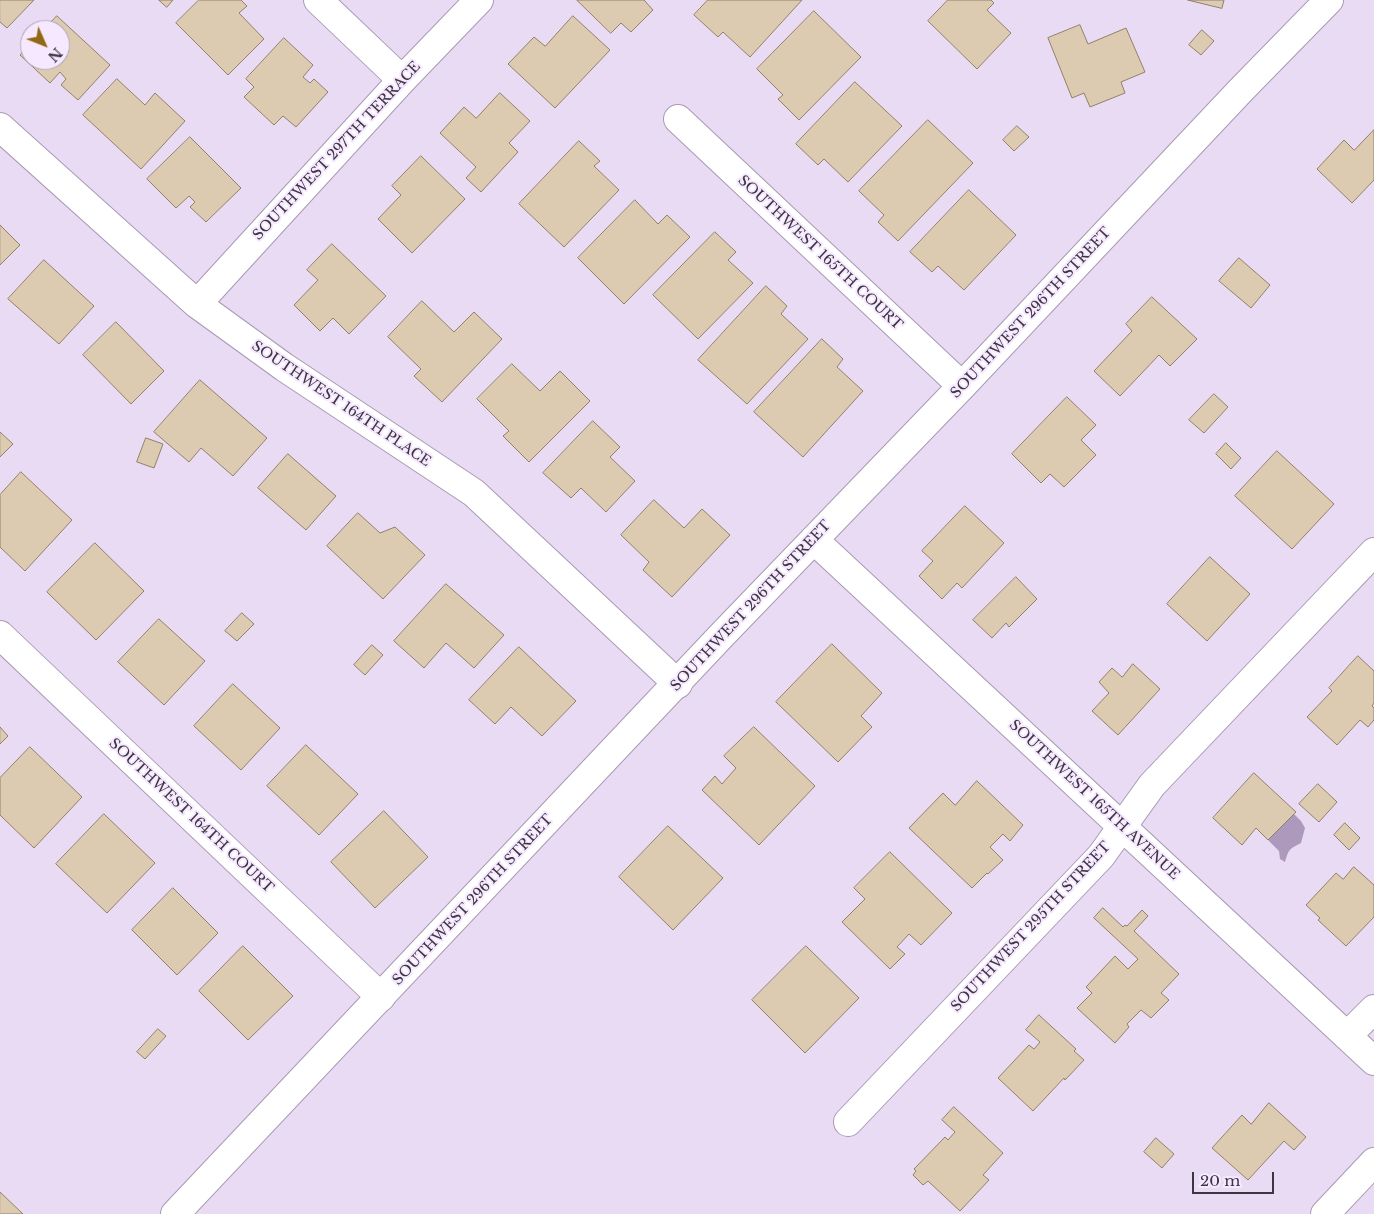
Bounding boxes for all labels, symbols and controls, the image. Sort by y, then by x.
north arrow [20,20,70,70]
text: N [44,44,66,66]
street label: SOUTHWEST 297TH TERRACE [250,58,424,244]
street label: SOUTHWEST 165TH COURT [734,172,906,334]
street label: SOUTHWEST 296TH STREET [948,224,1114,402]
street label: SOUTHWEST 164TH PLACE [248,338,434,470]
street label: SOUTHWEST 296TH STREET [668,517,834,695]
street label: SOUTHWEST 165TH AVENUE [1006,717,1182,883]
street label: SOUTHWEST 164TH COURT [105,735,277,897]
street label: SOUTHWEST 296TH STREET [390,811,556,989]
street label: SOUTHWEST 295TH STREET [948,839,1114,1015]
scale bar [1194,1162,1276,1194]
text: 20 m [1200,1171,1240,1190]

